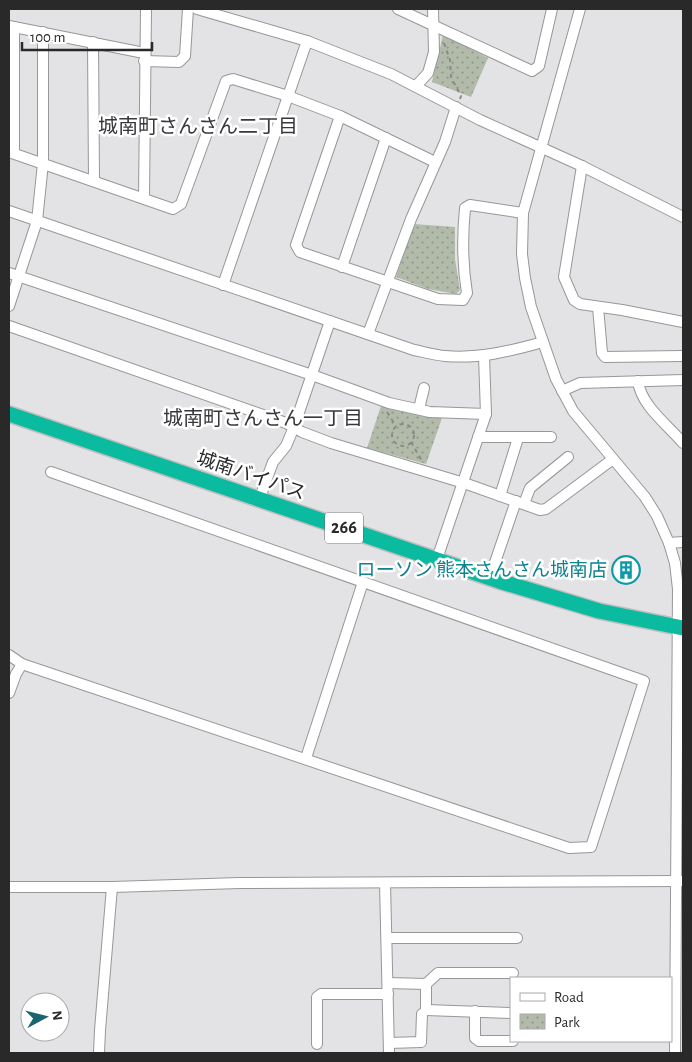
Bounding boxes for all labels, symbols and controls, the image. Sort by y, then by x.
scale bar [22,20,152,52]
text: 100 m [30,30,65,45]
district label: 城南町さんさん二丁目 [98,115,298,137]
district label: 城南町さんさん一丁目 [163,407,363,429]
street label: 城南バイパス [194,448,308,503]
road number: 266 [325,512,363,544]
building icon: ローソン 熊本さんさん城南店 [611,555,641,585]
place label: ローソン 熊本さんさん城南店 [357,559,607,580]
legend [510,977,672,1042]
text: Road [554,990,584,1005]
north arrow [20,992,70,1042]
text: N [49,1010,64,1021]
text: Park [554,1015,580,1030]

